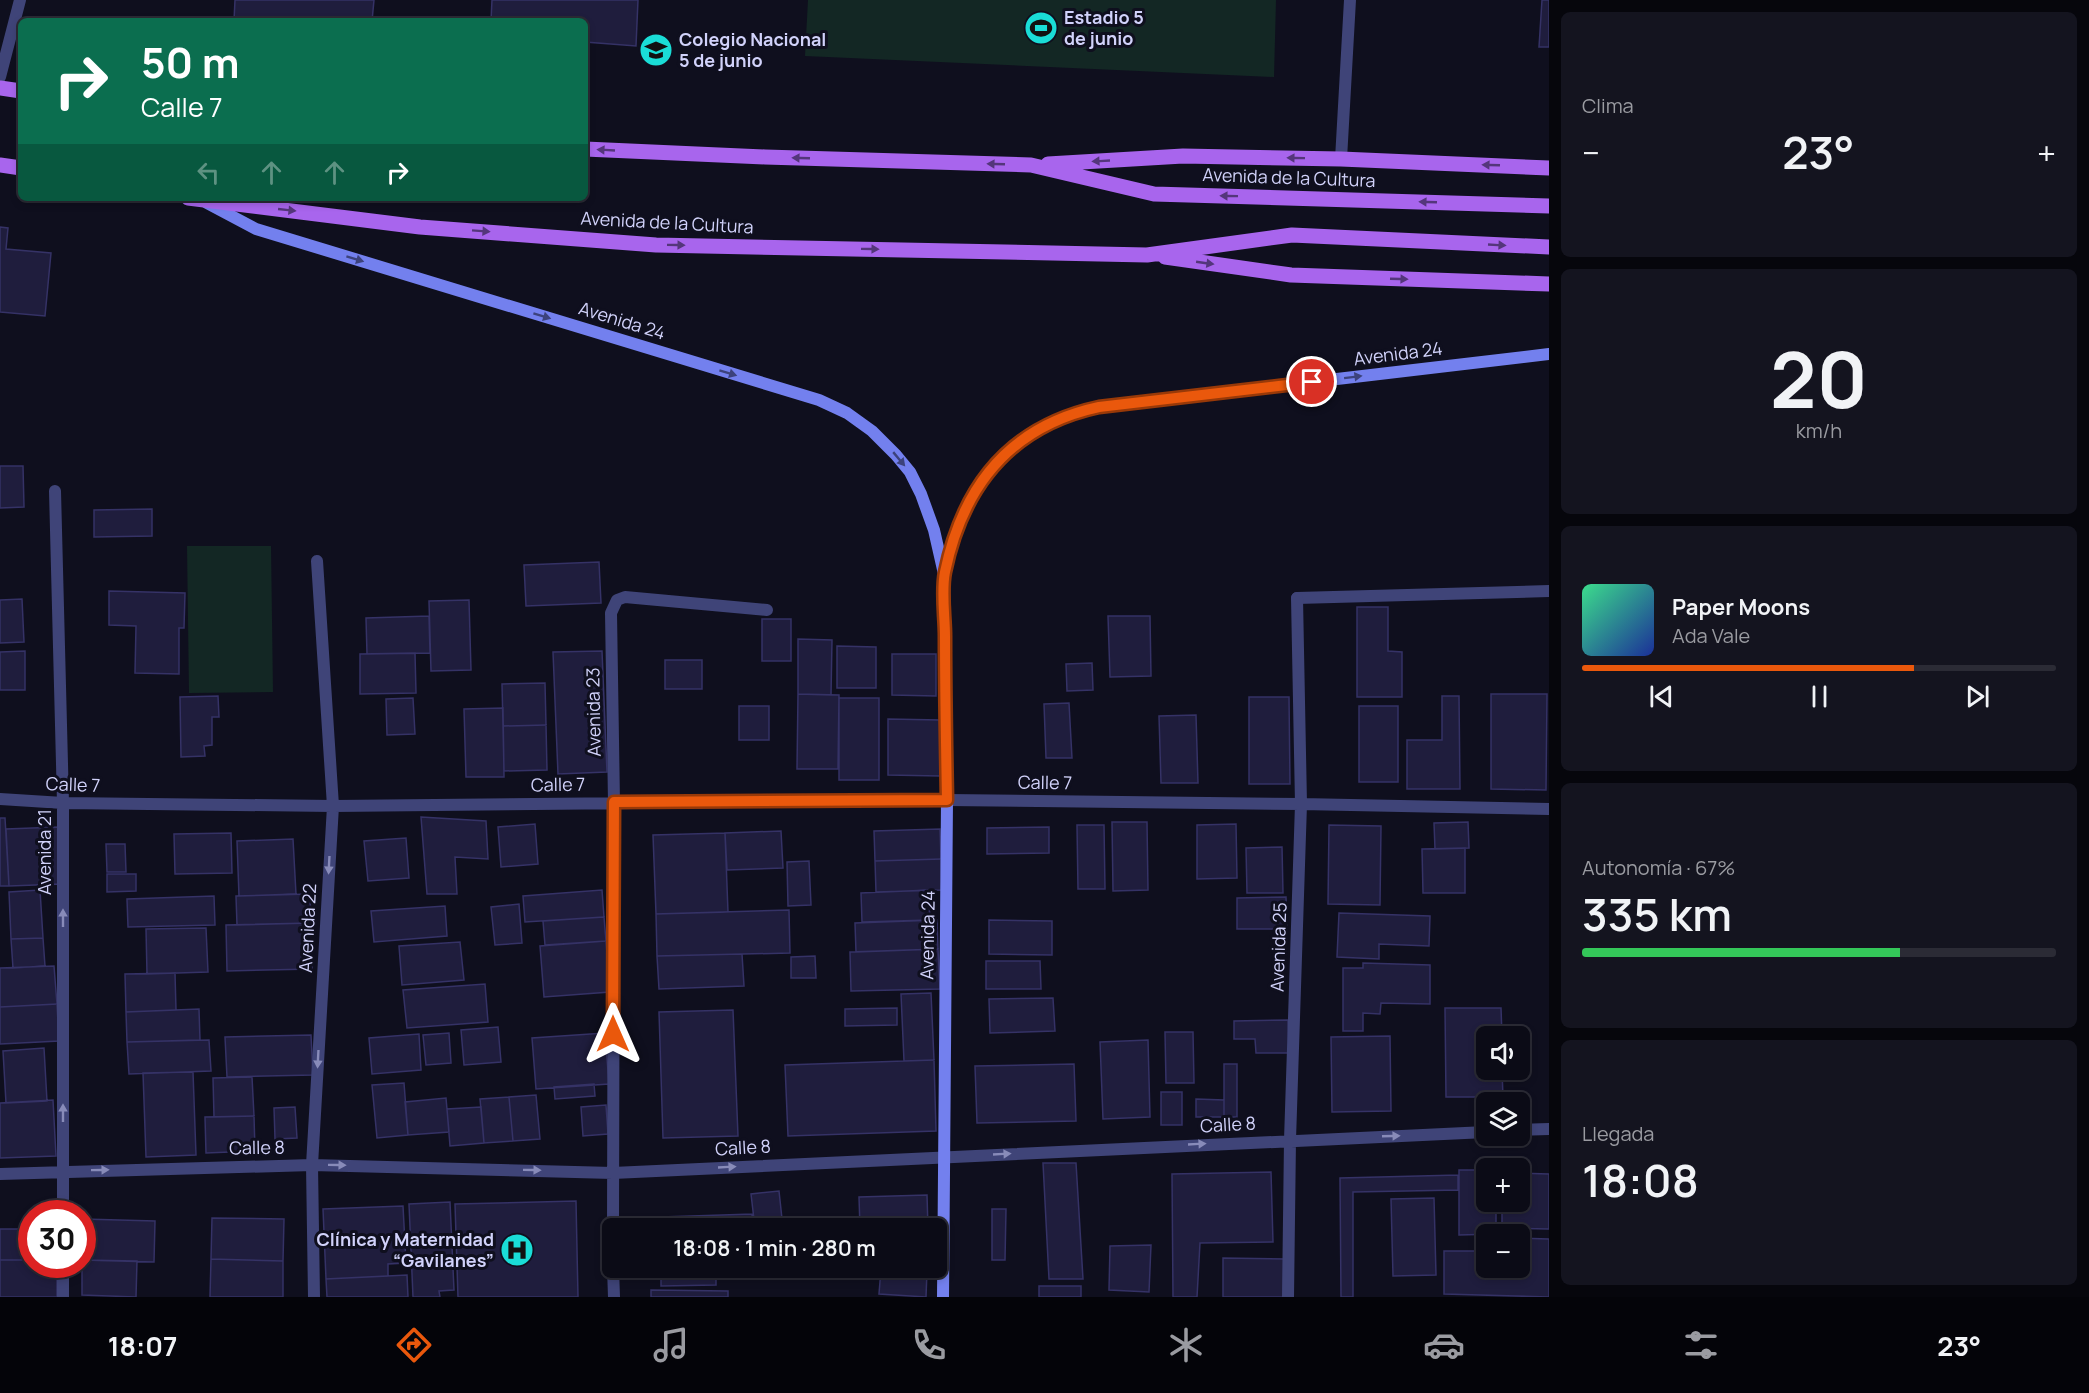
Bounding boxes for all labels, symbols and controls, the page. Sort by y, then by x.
place label: Estadio 5 de junio [1064,5,1144,50]
sports icon: Estadio 5 de junio [1023,10,1059,46]
place label: Colegio Nacional 5 de junio [679,27,826,72]
school or university icon: Colegio Nacional 5 de junio [638,32,674,68]
text: 50 m [141,33,239,91]
icon: right [42,42,120,120]
text: Calle 7 [141,88,223,125]
text: Clima [1582,92,1634,119]
text: 23° [1782,121,1855,183]
text: − [1582,130,1600,175]
text: + [2037,130,2056,175]
one-way arrow [596,145,615,154]
one-way arrow [1286,153,1305,163]
one-way arrow [791,154,810,163]
icon: left [192,156,225,189]
icon: ahead [255,156,288,189]
icon: ahead [318,156,351,189]
icon: right [381,156,414,189]
one-way arrow [1091,156,1110,165]
one-way arrow [986,159,1005,168]
one-way arrow [1481,161,1500,170]
street label: Avenida de la Cultura [1202,162,1376,192]
one-way arrow [1220,191,1239,200]
one-way arrow [1418,197,1437,206]
street label: Avenida de la Cultura [580,205,754,239]
one-way arrow [278,206,297,215]
one-way arrow [472,227,491,236]
one-way arrow [666,240,685,250]
one-way arrow [1488,240,1507,249]
one-way arrow [861,244,880,254]
one-way arrow [346,255,364,264]
one-way arrow [1195,259,1214,268]
one-way arrow [1389,274,1408,284]
street label: Avenida 24 [576,296,669,345]
one-way arrow [533,312,551,321]
text: 20 [1770,325,1868,431]
street label: Avenida 24 [1352,336,1444,370]
pin [1286,356,1337,407]
icon: arrive [1295,365,1328,398]
one-way arrow [719,368,737,378]
one-way arrow [1344,372,1363,382]
text: km/h [1796,417,1842,444]
one-way arrow [892,451,905,467]
text: Paper Moons [1672,592,1810,622]
text: Ada Vale [1672,622,1750,649]
street label: Avenida 23 [580,667,606,757]
icon: previous [1645,680,1678,713]
icon: pause [1803,680,1836,713]
icon: next [1961,680,1994,713]
street label: Calle 7 [1018,770,1072,794]
street label: Calle 7 [45,771,101,797]
street label: Calle 7 [531,772,585,796]
street label: Avenida 21 [32,809,56,895]
text: Autonomía · 67% [1582,854,1735,881]
one-way arrow [325,855,334,874]
street label: Avenida 22 [293,883,321,973]
text: 335 km [1582,883,1732,945]
street label: Avenida 24 [914,890,940,980]
street label: Avenida 25 [1264,902,1292,992]
one-way arrow [58,909,68,928]
position arrow [581,1002,645,1066]
map controls [1476,1026,1530,1278]
button: sound [1476,1026,1530,1080]
one-way arrow [314,1050,323,1069]
button: layers [1476,1092,1530,1146]
one-way arrow [58,1104,67,1123]
street label: Calle 8 [1199,1111,1256,1137]
text: Llegada [1582,1120,1654,1147]
one-way arrow [1382,1131,1401,1140]
street label: Calle 8 [714,1134,771,1160]
street label: Calle 8 [229,1135,285,1159]
one-way arrow [1187,1140,1206,1149]
one-way arrow [992,1149,1011,1158]
text: 18:08 [1582,1149,1699,1211]
button: + [1476,1158,1530,1212]
one-way arrow [328,1161,347,1170]
one-way arrow [718,1163,737,1172]
one-way arrow [91,1166,110,1175]
one-way arrow [523,1166,542,1175]
speed limit sign: 30 [18,1200,96,1278]
button: − [1476,1224,1530,1278]
place label: Clínica y Maternidad “Gavilanes” [316,1227,494,1272]
hospital icon: Clínica y Maternidad “Gavilanes” [499,1232,535,1268]
text: 18:08 · 1 min · 280 m [673,1233,876,1263]
icon: directions [393,1324,435,1366]
icon: music [650,1324,692,1366]
icon: phone [908,1324,950,1366]
icon: climate [1165,1324,1207,1366]
icon: car [1423,1324,1465,1366]
icon: filters [1680,1324,1722,1366]
text: 18:07 [108,1327,178,1364]
text: 23° [1937,1327,1981,1364]

